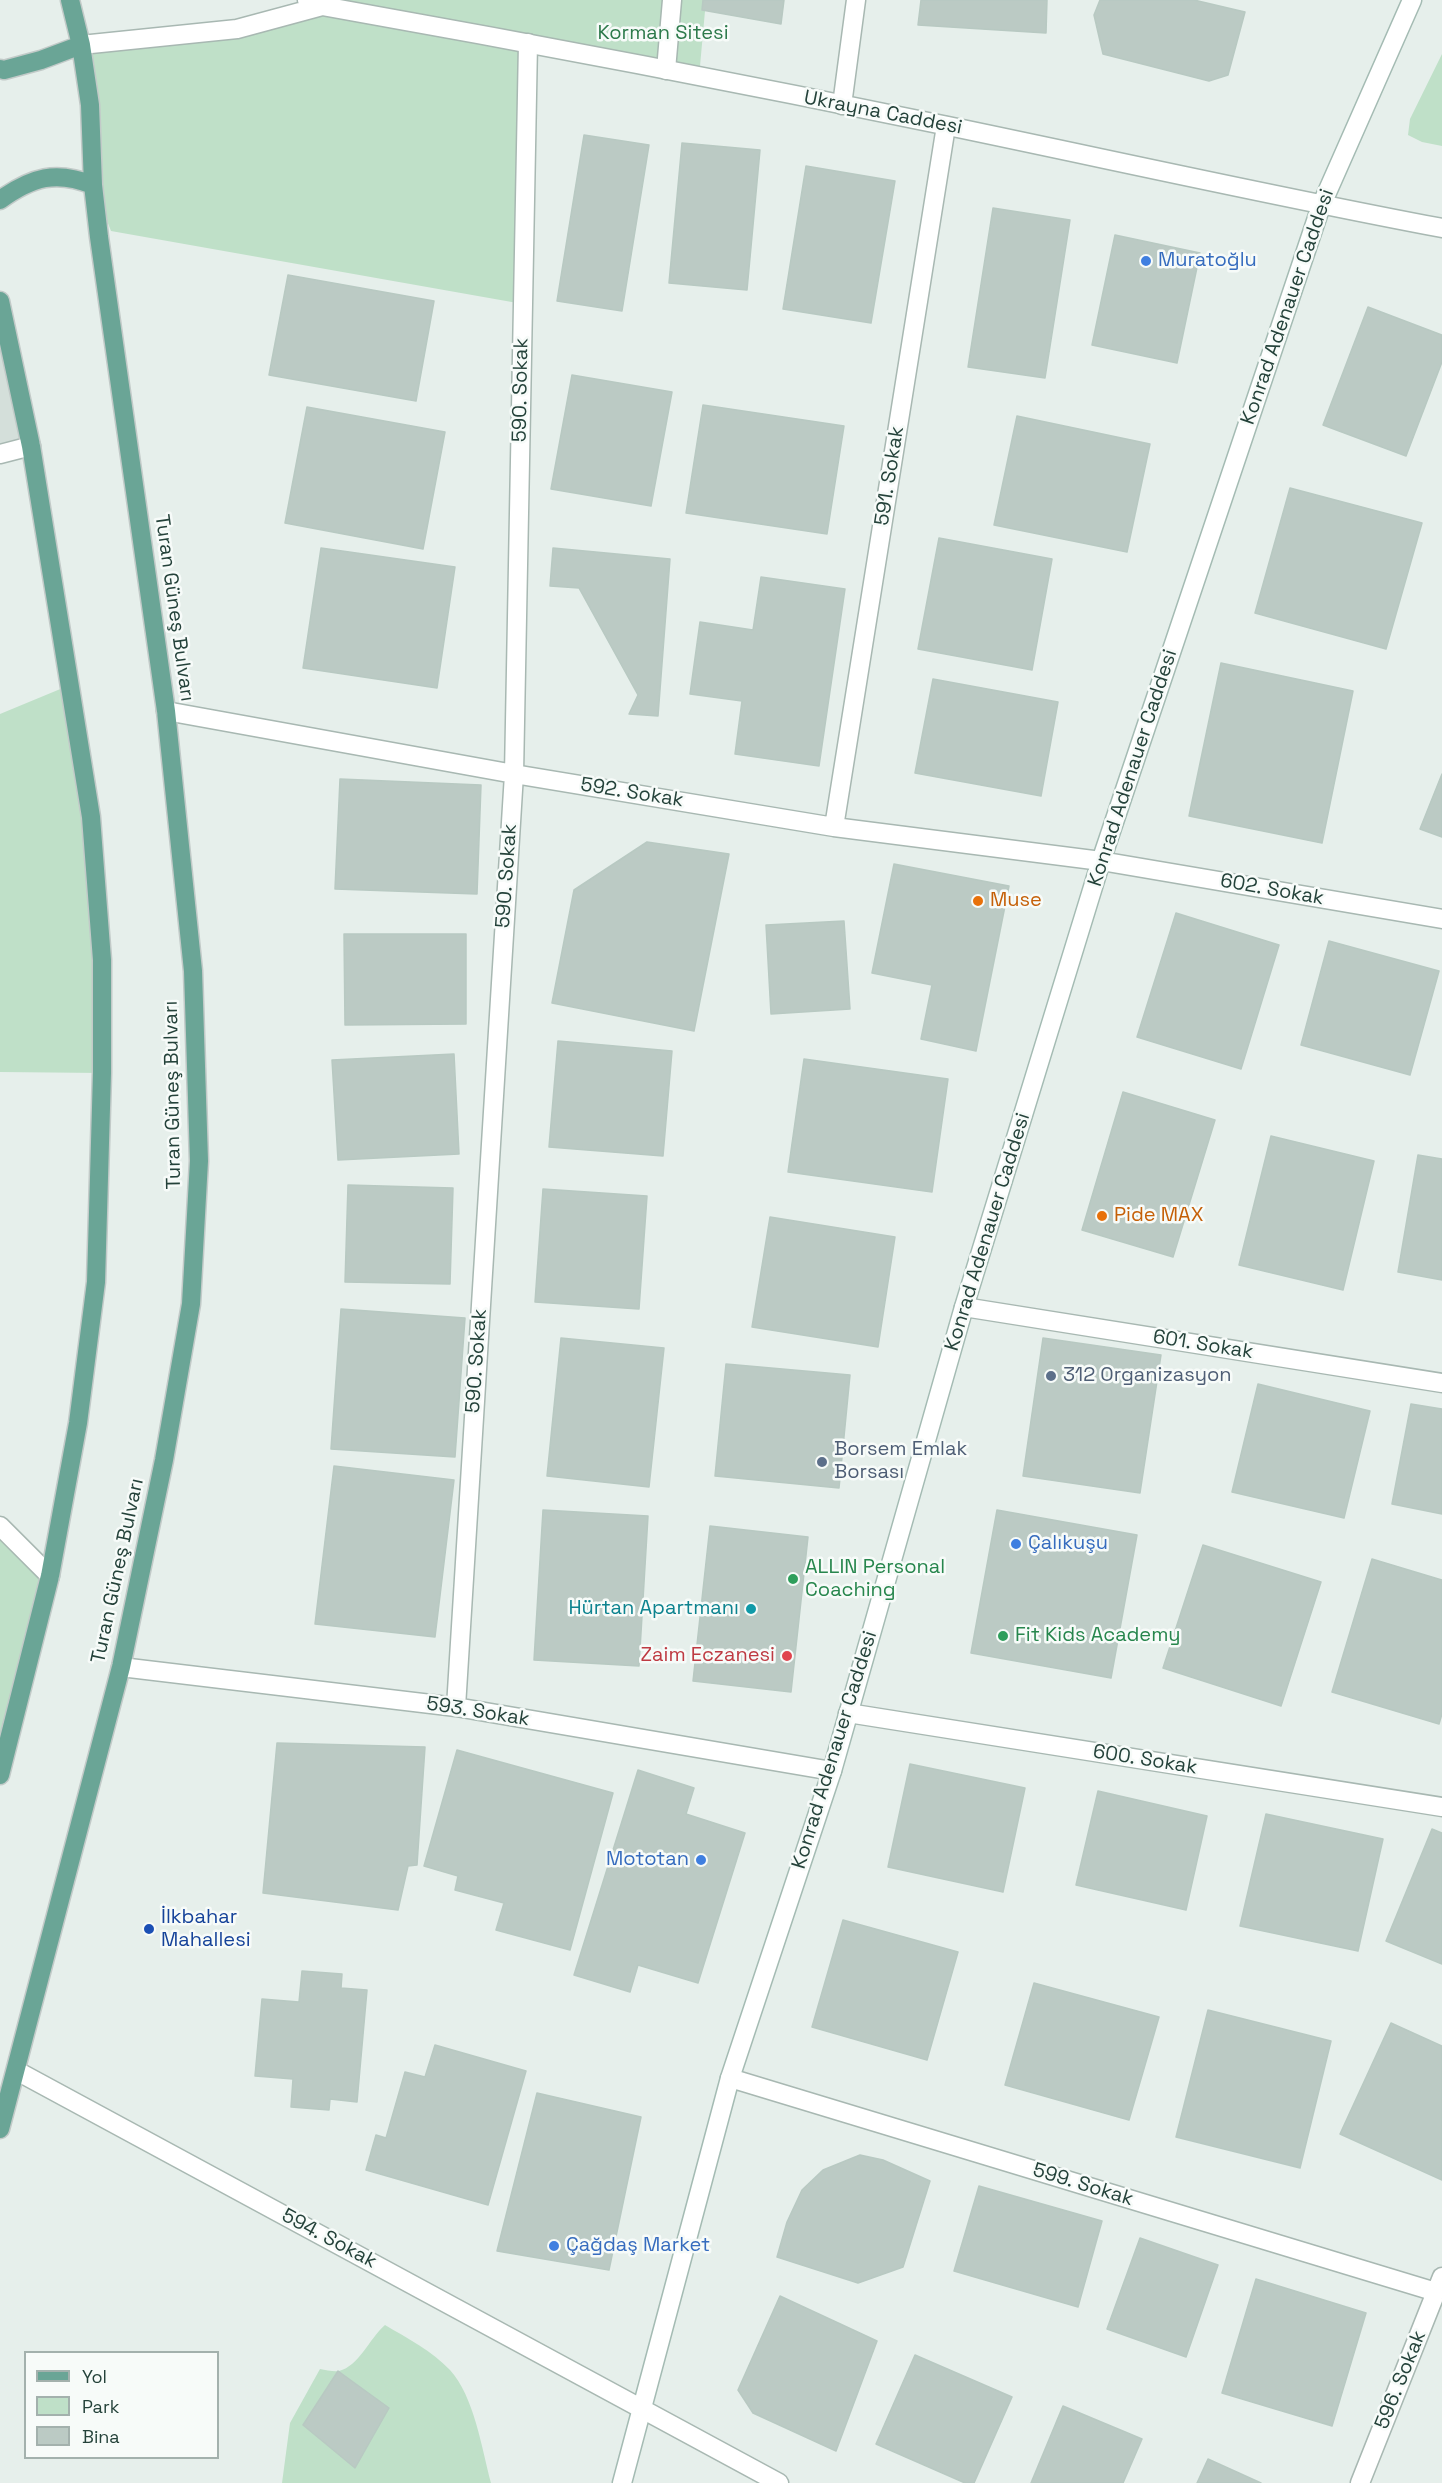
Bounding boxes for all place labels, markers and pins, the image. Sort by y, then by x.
place label: Muratoğlu [1158,249,1257,273]
marker: Muratoğlu [1139,254,1153,268]
place label: Muse [990,889,1042,913]
marker: Muse [971,894,985,908]
place label: Pide MAX [1114,1204,1203,1228]
marker: Pide MAX [1095,1209,1109,1223]
place label: 312 Organizasyon [1063,1364,1232,1388]
marker: 312 Organizasyon [1044,1369,1058,1383]
place label: Borsem Emlak Borsası [834,1438,967,1485]
marker: Borsem Emlak Borsası [815,1455,829,1469]
place label: Çalıkuşu [1028,1532,1108,1556]
marker: Çalıkuşu [1009,1537,1023,1551]
place label: ALLIN Personal Coaching [805,1556,945,1603]
marker: ALLIN Personal Coaching [786,1572,800,1586]
place label: Hürtan Apartmanı [568,1597,739,1621]
marker: Hürtan Apartmanı [744,1602,758,1616]
place label: Fit Kids Academy [1015,1624,1180,1648]
marker: Fit Kids Academy [996,1629,1010,1643]
place label: Zaim Eczanesi [640,1644,775,1668]
marker: Zaim Eczanesi [780,1649,794,1663]
place label: Mototan [606,1848,689,1872]
marker: Mototan [694,1853,708,1867]
place label: İlkbahar Mahallesi [161,1906,251,1953]
marker: İlkbahar Mahallesi [142,1922,156,1936]
place label: Çağdaş Market [566,2234,710,2258]
marker: Çağdaş Market [547,2239,561,2253]

